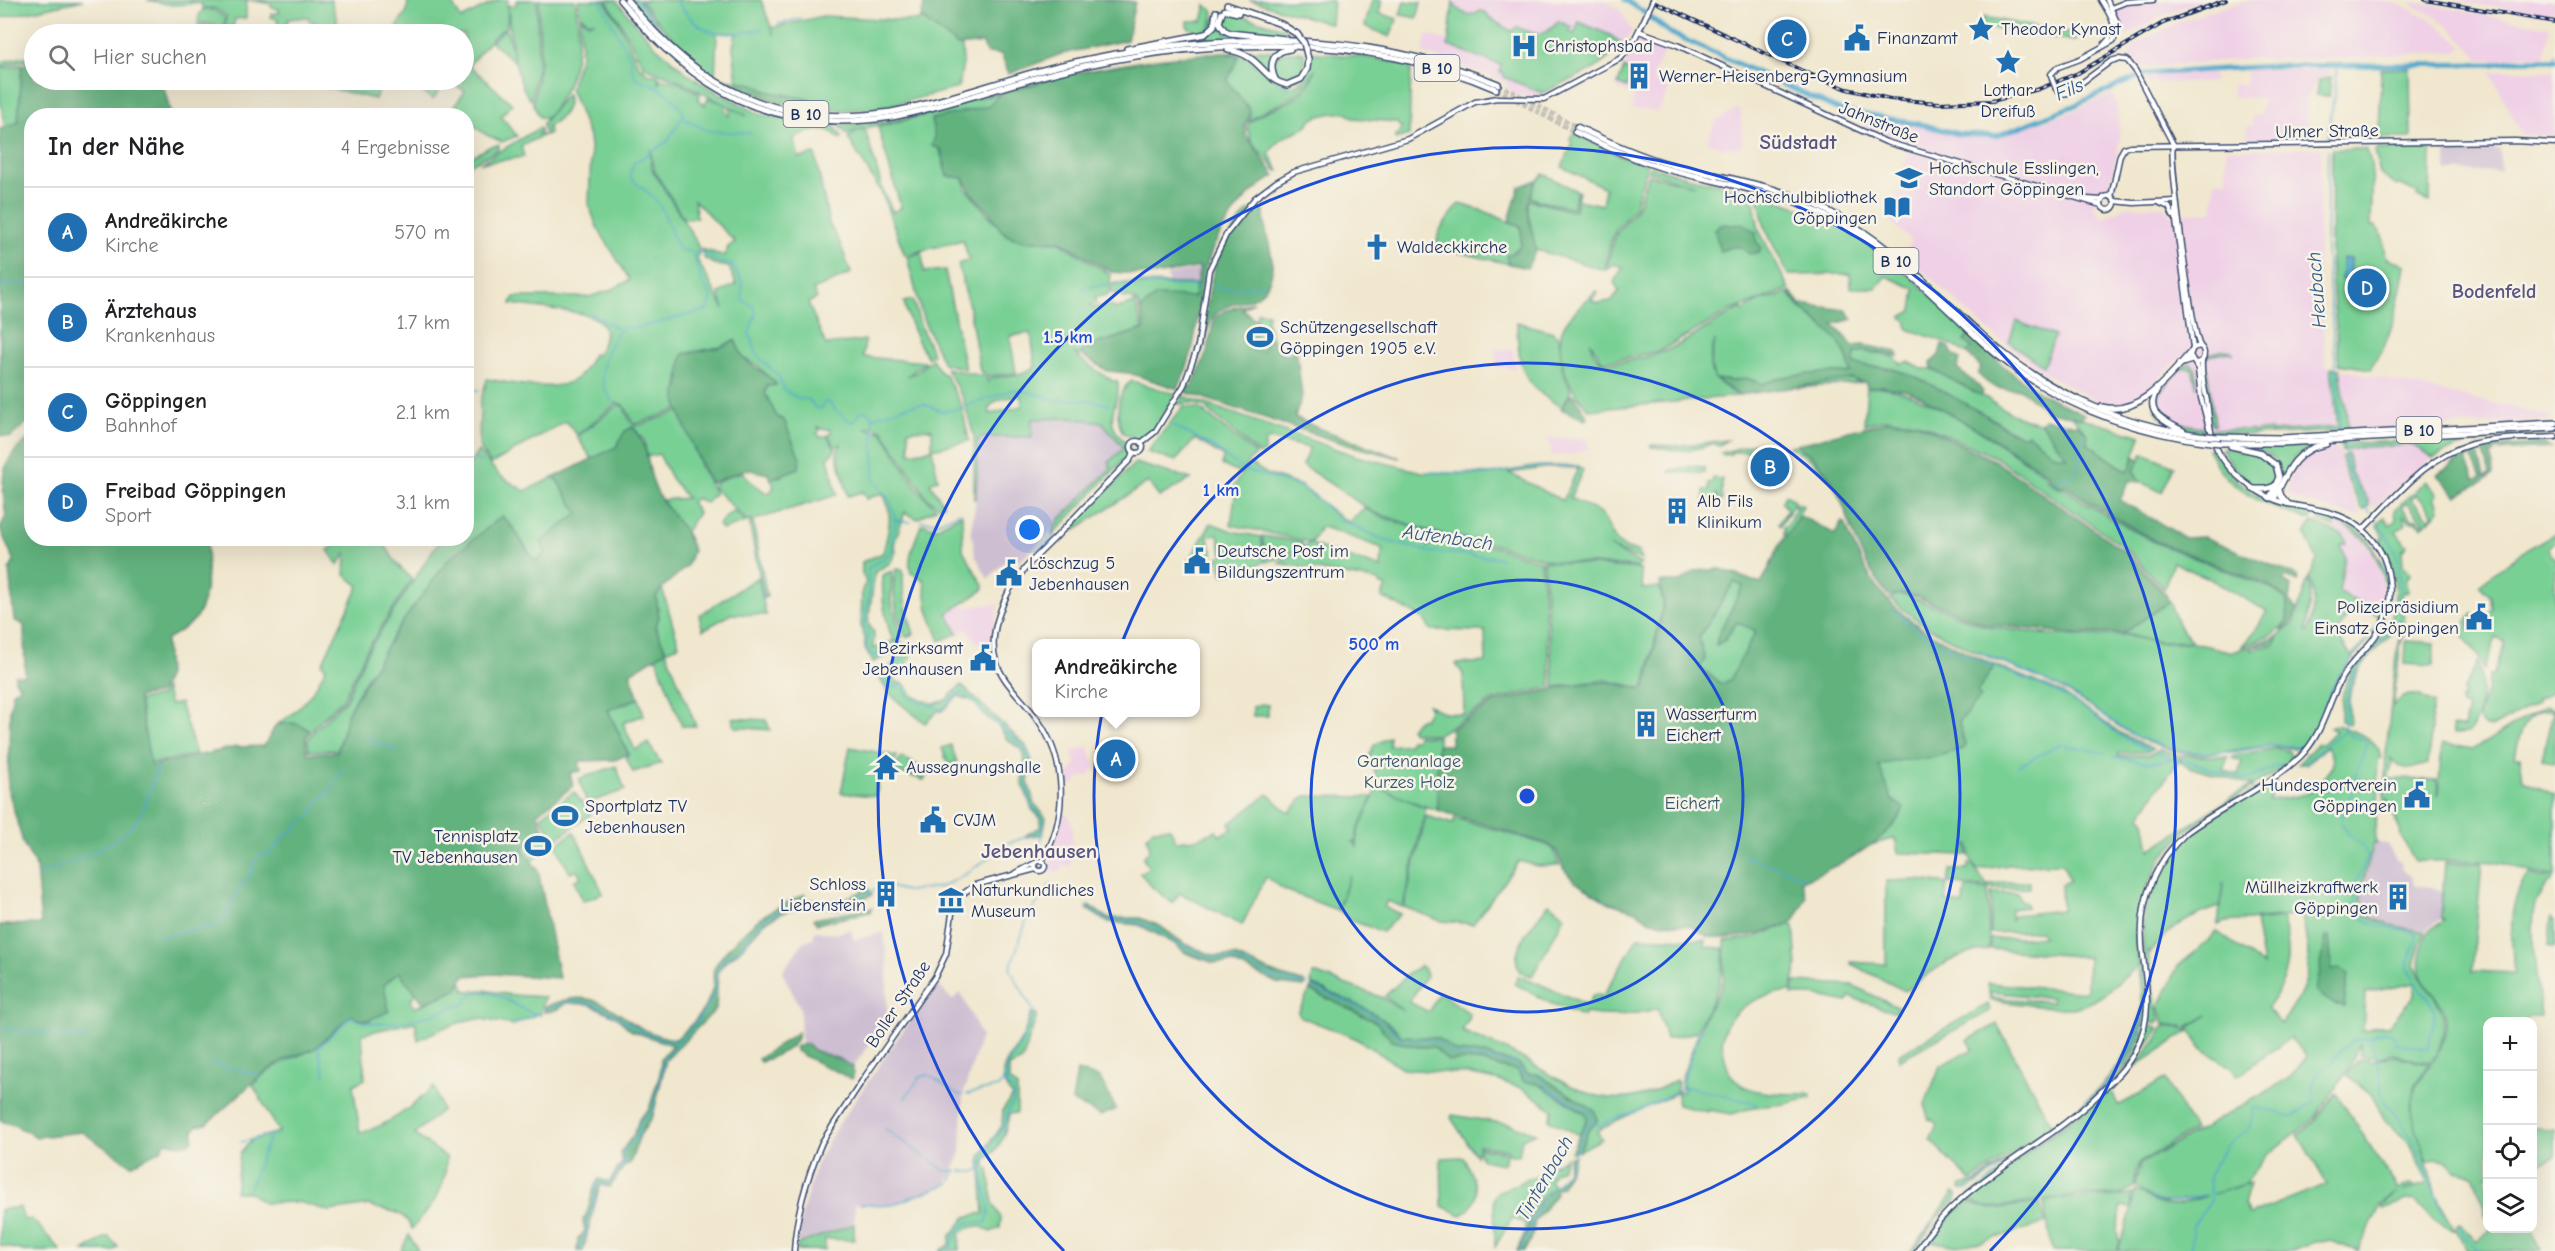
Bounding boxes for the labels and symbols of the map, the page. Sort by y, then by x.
place icon: Theodor Kynast [1966,14,1996,44]
pin: C [1768,16,1806,62]
place label: Theodor Kynast [2001,19,2122,40]
public building icon: Finanzamt [1842,23,1872,53]
place label: Finanzamt [1877,28,1958,49]
hospital icon: Christophsbad [1509,31,1539,61]
place label: Christophsbad [1544,36,1653,57]
place icon: Lothar Dreifuß [1993,47,2023,77]
road number: B 10 [1414,55,1460,81]
building icon: Werner-Heisenberg-Gymnasium [1624,61,1654,91]
place label: Werner-Heisenberg-Gymnasium [1659,66,1907,87]
water label: Fils [2051,73,2088,106]
place label: Lothar Dreifuß [1981,80,2035,122]
street label: Jahnstraße [1836,97,1922,148]
road number: B 10 [784,101,828,127]
street label: Ulmer Straße [2275,120,2379,143]
district label: Südstadt [1759,130,1838,154]
place label: Hochschule Esslingen, Standort Göppingen [1929,158,2099,200]
school or university icon: Hochschule Esslingen, Standort Göppingen [1894,163,1924,193]
place label: Hochschulbibliothek Göppingen [1724,187,1877,229]
library icon: Hochschulbibliothek Göppingen [1882,192,1912,222]
church icon: Waldeckkirche [1362,232,1392,262]
place label: Waldeckkirche [1397,237,1507,258]
road number: B 10 [1874,248,1918,274]
water label: Heubach [2302,251,2331,329]
pin: D [2348,266,2386,310]
district label: Bodenfeld [2452,280,2536,303]
place label: Schützengesellschaft Göppingen 1905 e.V. [1280,317,1438,359]
sports icon: Schützengesellschaft Göppingen 1905 e.V. [1245,322,1275,352]
text: 1.5 km [1043,327,1093,348]
road number: B 10 [2396,417,2442,443]
pin: B [1750,444,1790,490]
text: 1 km [1203,480,1239,501]
place label: Alb Fils Klinikum [1697,491,1762,533]
building icon: Alb Fils Klinikum [1662,496,1692,526]
your location [1015,515,1044,544]
water label: Autenbach [1400,520,1494,555]
place label: Deutsche Post im Bildungszentrum [1217,541,1349,583]
public building icon: Deutsche Post im Bildungszentrum [1182,546,1212,576]
place label: Löschzug 5 Jebenhausen [1029,553,1129,595]
public building icon: Löschzug 5 Jebenhausen [994,558,1024,588]
place label: Polizeipräsidium Einsatz Göppingen [2314,597,2459,639]
public building icon: Polizeipräsidium Einsatz Göppingen [2464,602,2494,632]
text: 500 m [1349,634,1399,655]
place label: Bezirksamt Jebenhausen [863,638,964,680]
public building icon: Bezirksamt Jebenhausen [968,643,998,673]
place label: Wasserturm Eichert [1666,704,1757,746]
building icon: Wasserturm Eichert [1631,709,1661,739]
pin: A [1096,736,1136,782]
park label: Gartenanlage Kurzes Holz [1357,751,1461,793]
temple icon: Aussegnungshalle [871,752,901,782]
place label: Aussegnungshalle [906,757,1041,778]
place label: Hundesportverein Göppingen [2261,775,2397,817]
public building icon: Hundesportverein Göppingen [2402,780,2432,810]
centre of rings [1517,786,1537,806]
park label: Eichert [1665,793,1720,814]
place label: Sportplatz TV Jebenhausen [585,796,687,838]
sports icon: Sportplatz TV Jebenhausen [550,801,580,831]
public building icon: CVJM [918,805,948,835]
place label: CVJM [953,810,996,831]
place label: Tennisplatz TV Jebenhausen [393,826,518,868]
sports icon: Tennisplatz TV Jebenhausen [523,831,553,861]
district label: Jebenhausen [981,839,1097,863]
place label: Schloss Liebenstein [780,874,866,916]
place label: Müllheizkraftwerk Göppingen [2245,877,2378,919]
building icon: Schloss Liebenstein [871,879,901,909]
place label: Naturkundliches Museum [971,880,1094,922]
building icon: Müllheizkraftwerk Göppingen [2383,882,2413,912]
museum icon: Naturkundliches Museum [936,885,966,915]
street label: Boller Straße [862,957,935,1052]
water label: Tintenbach [1511,1132,1578,1225]

